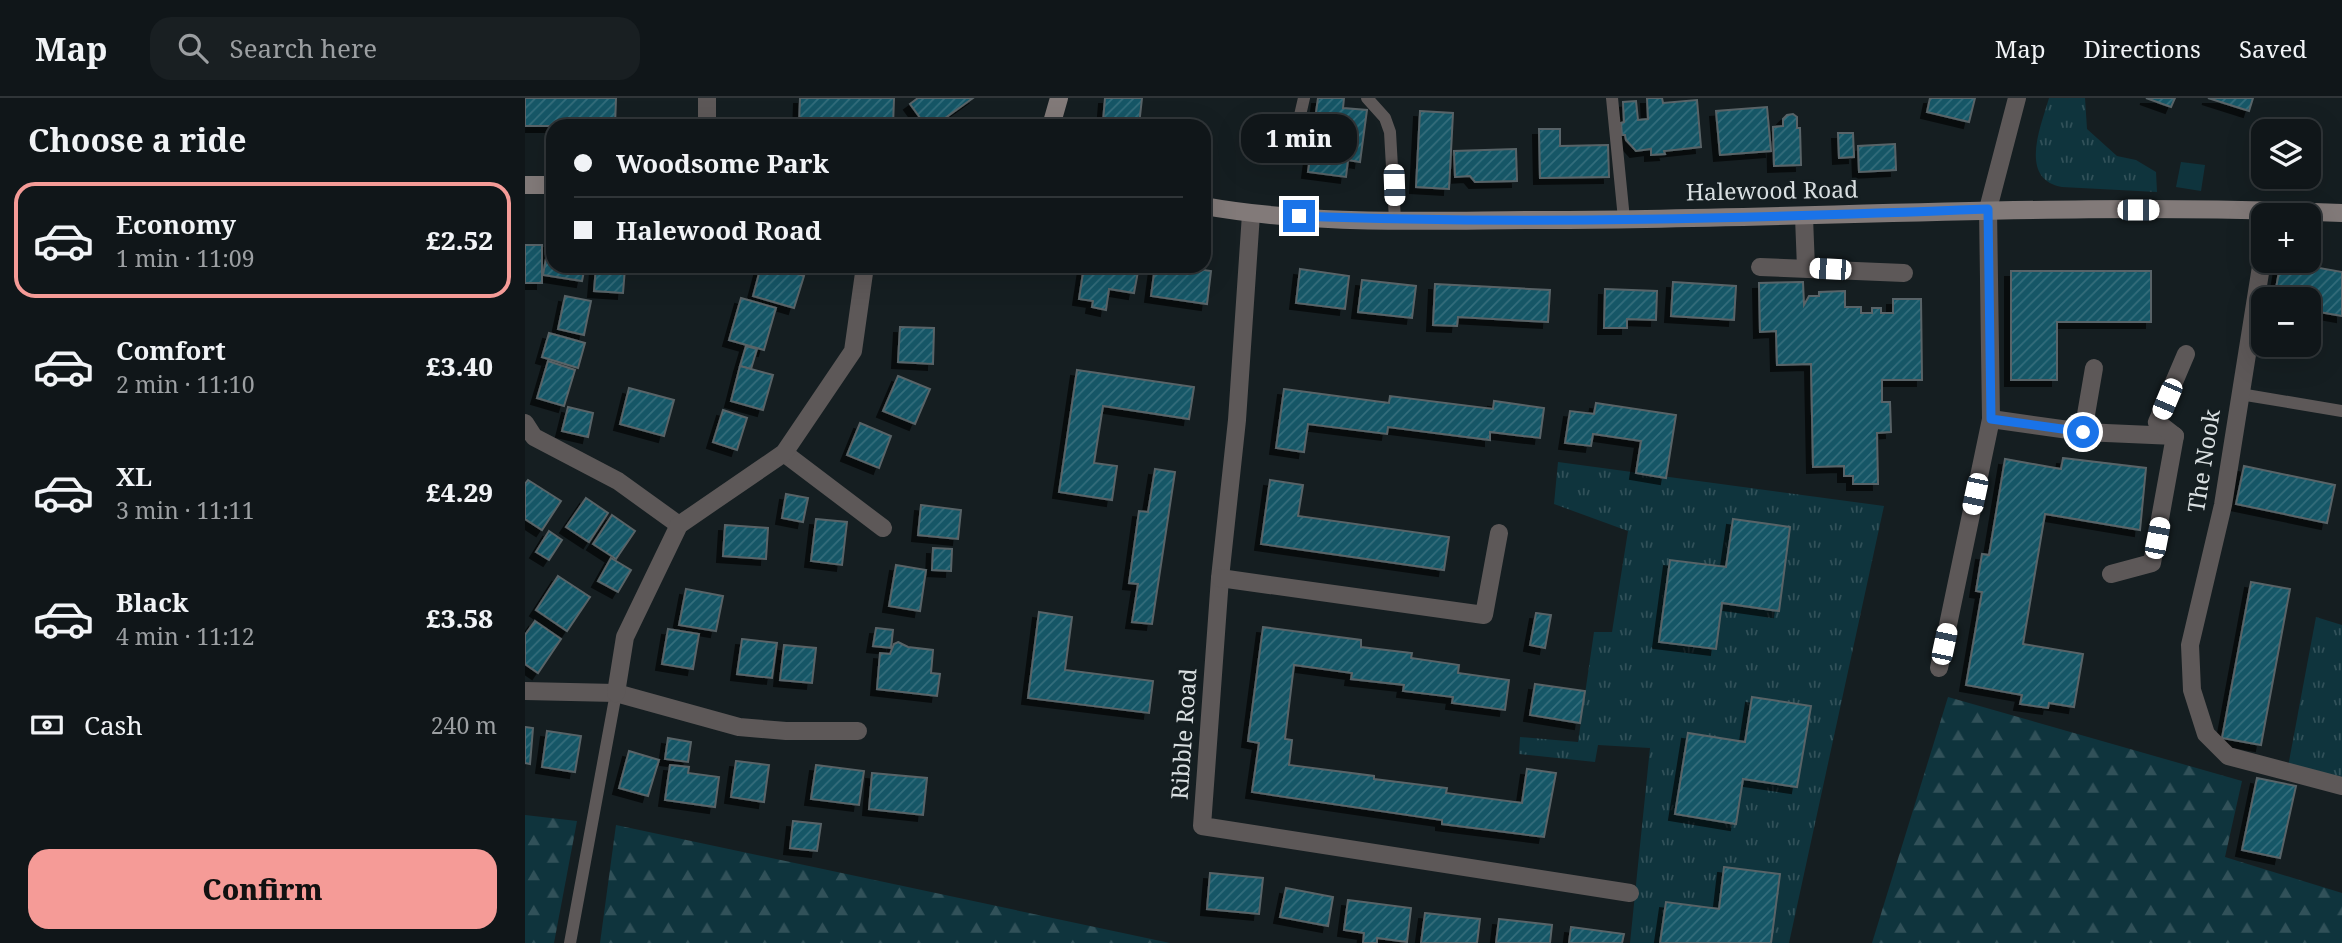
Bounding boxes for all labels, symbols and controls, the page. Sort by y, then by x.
search box [150,17,640,80]
text: Map [35,26,108,71]
icon: search [174,29,212,67]
text: Search here [230,30,377,66]
text: Map [1995,32,2046,65]
text: Directions [2084,32,2201,65]
text: Saved [2239,32,2307,65]
callout: 1 min [1241,115,1357,164]
text: Choose a ride [28,118,247,161]
map controls [2251,119,2321,357]
button: layers [2251,119,2321,189]
text: 1 min [1266,122,1332,154]
text: Woodsome Park [616,145,829,181]
car [1383,164,1406,206]
street label: Halewood Road [1685,172,1859,208]
route end [1283,200,1315,232]
car [2118,200,2160,221]
button: + [2251,203,2321,273]
text: Economy [116,206,236,242]
icon: car [32,209,95,272]
text: Halewood Road [616,212,822,248]
text: £2.52 [426,222,493,258]
text: 1 min · 11:09 [116,242,254,274]
car [1809,257,1852,281]
button: − [2251,287,2321,357]
text: Comfort [116,332,226,368]
icon: car [32,335,95,398]
text: £3.40 [426,348,493,384]
text: 2 min · 11:10 [116,368,254,400]
car [2150,376,2185,422]
street label: The Nook [2179,406,2227,515]
route start [2067,416,2099,448]
text: XL [116,458,152,494]
icon: car [32,461,95,524]
car [1961,471,1990,517]
text: £4.29 [426,474,493,510]
text: 3 min · 11:11 [116,494,254,526]
car [2143,515,2172,561]
text: Black [116,584,189,620]
icon: car [32,587,95,650]
text: £3.58 [426,600,493,636]
text: 4 min · 11:12 [116,620,254,652]
car [1930,621,1959,667]
street label: Ribble Road [1162,667,1204,801]
icon: cash [28,706,66,744]
text: Cash [84,707,143,743]
text: 240 m [431,709,497,741]
button: Confirm [28,849,497,929]

